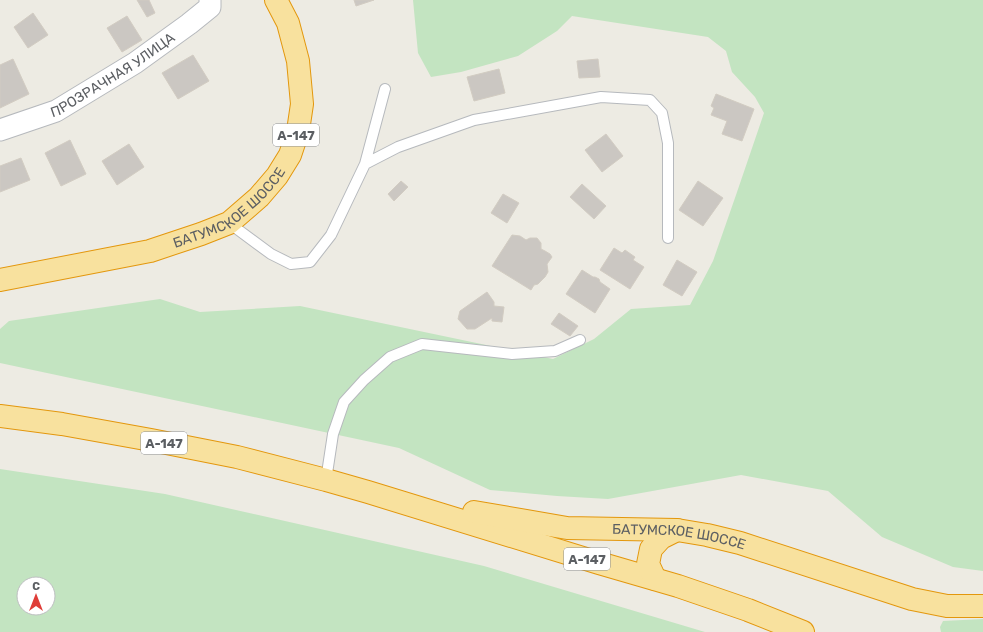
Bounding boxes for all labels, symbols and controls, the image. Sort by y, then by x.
street label: ПРОЗРАЧНАЯ УЛИЦА [48,28,178,121]
road number: А-147 [273,124,319,146]
street label: БАТУМСКОЕ ШОССЕ [171,164,289,251]
road number: А-147 [141,432,187,454]
street label: БАТУМСКОЕ ШОССЕ [612,520,748,553]
road number: А-147 [564,548,610,570]
north arrow [16,576,56,616]
text: С [32,580,40,593]

